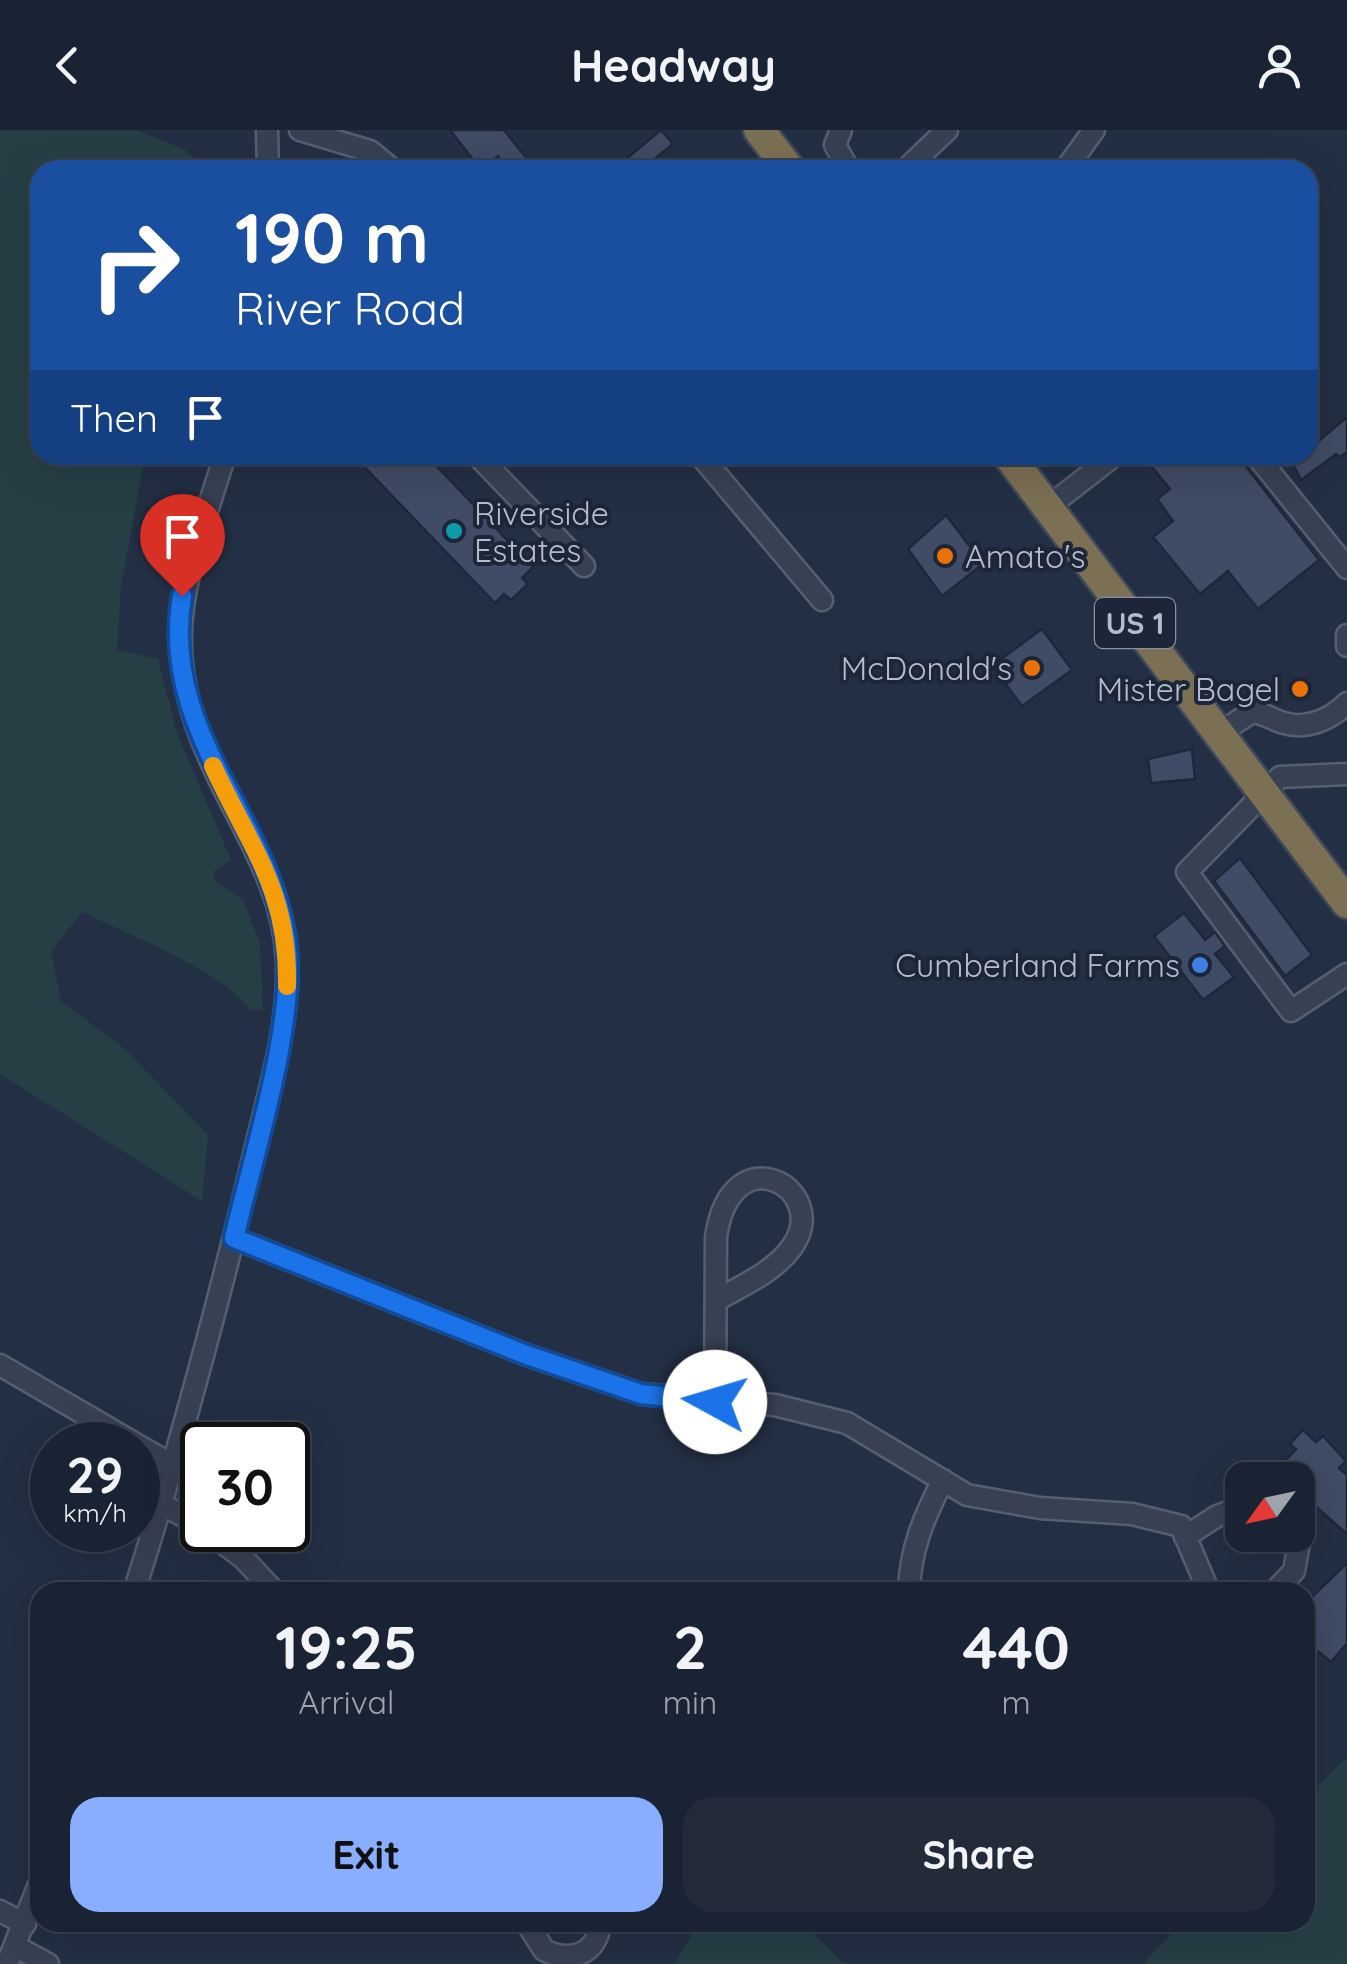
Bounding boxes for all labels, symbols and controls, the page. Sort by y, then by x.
text: Headway [571,37,776,93]
icon: back [40,38,95,93]
icon: person [1252,38,1307,93]
text: 190 m [235,193,429,281]
icon: right [70,200,200,330]
text: River Road [235,280,465,336]
icon: arrive [178,390,233,445]
text: Then [70,394,158,442]
place label: Riverside Estates [474,493,609,570]
pin [140,494,225,597]
icon: arrive [155,509,210,564]
marker: Riverside Estates [443,520,465,542]
place label: Amato's [965,536,1085,576]
marker: Amato's [934,545,956,567]
road number: US 1 [1095,598,1175,648]
place label: McDonald's [841,648,1012,688]
marker: McDonald's [1021,657,1043,679]
place label: Mister Bagel [1097,669,1280,709]
marker: Mister Bagel [1289,678,1311,700]
place label: Cumberland Farms [895,945,1180,985]
marker: Cumberland Farms [1189,954,1211,976]
position arrow [663,1350,767,1454]
speed limit sign: 30 [180,1422,310,1552]
text: 29 [67,1443,123,1506]
north arrow [1225,1462,1315,1552]
map controls [1225,1462,1315,1552]
text: km/h [63,1497,127,1528]
text: 19:25 [275,1609,418,1684]
text: 2 [673,1609,707,1684]
text: 440 [962,1609,1070,1684]
text: Arrival [298,1682,394,1722]
text: min [663,1682,717,1722]
text: m [1002,1682,1031,1722]
button: Exit [70,1797,663,1912]
button: Share [683,1797,1275,1912]

